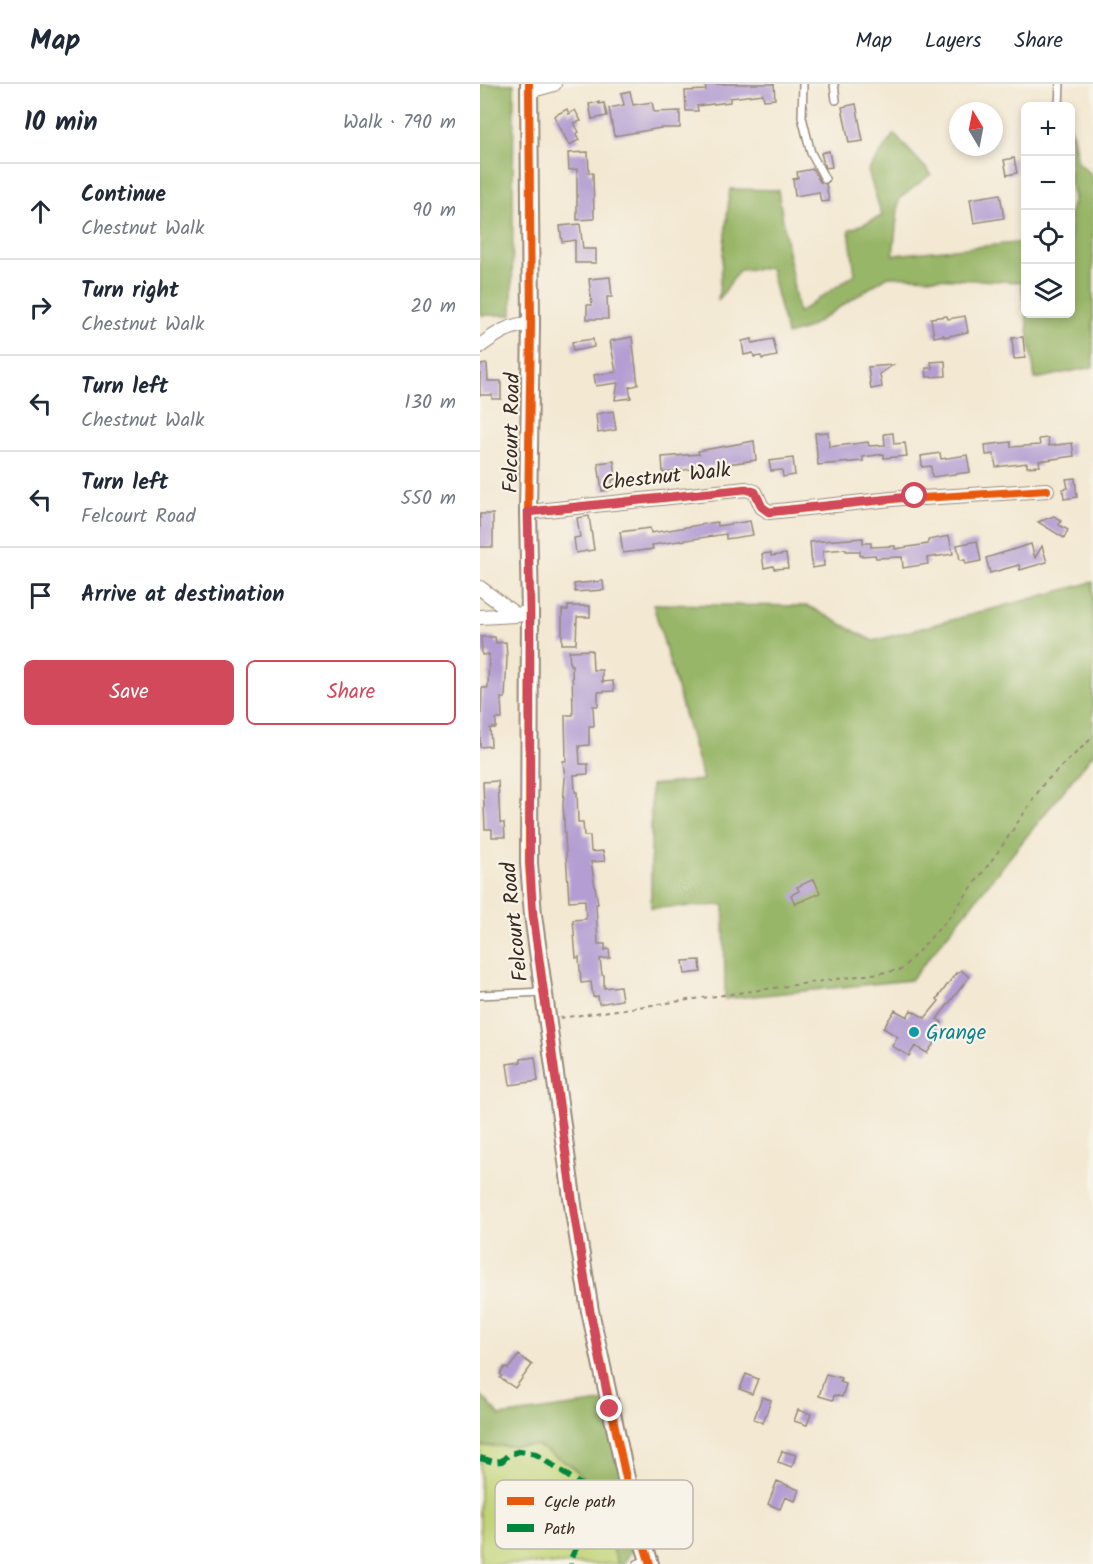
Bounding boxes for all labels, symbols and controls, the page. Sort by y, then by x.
text: Map [30,19,81,64]
text: Map [855,25,892,58]
text: Layers [925,25,981,58]
text: Share [1014,25,1063,58]
text: 10 min [24,102,98,144]
north arrow [949,102,1003,156]
map controls [1021,102,1075,318]
button: + [1021,102,1075,156]
text: Walk · 790 m [343,107,456,139]
button: − [1021,156,1075,210]
text: Continue [81,178,166,213]
icon: ahead [24,195,57,228]
text: 90 m [412,195,456,227]
button: locate [1021,210,1075,264]
text: Chestnut Walk [81,213,204,245]
button: layers [1021,264,1075,318]
text: Turn right [81,274,179,309]
icon: right [24,291,57,324]
text: 20 m [410,291,456,323]
text: Chestnut Walk [81,309,204,341]
text: Turn left [81,370,168,405]
street label: Felcourt Road [495,372,530,493]
icon: left [24,387,57,420]
text: 130 m [404,387,456,419]
text: Chestnut Walk [81,405,204,437]
street label: Chestnut Walk [600,454,732,501]
text: Turn left [81,466,168,501]
route start [901,482,927,508]
icon: left [24,483,57,516]
text: 550 m [401,483,456,515]
text: Felcourt Road [81,501,195,533]
text: Arrive at destination [81,578,284,613]
icon: arrive [24,579,57,612]
button: Save [24,660,234,725]
button: Share [246,660,456,725]
street label: Felcourt Road [493,860,538,983]
place label: Grange [926,1017,987,1050]
marker: Grange [907,1025,921,1039]
route end [596,1395,622,1421]
legend [495,1480,693,1549]
text: Cycle path [544,1490,616,1515]
text: Path [544,1517,575,1542]

